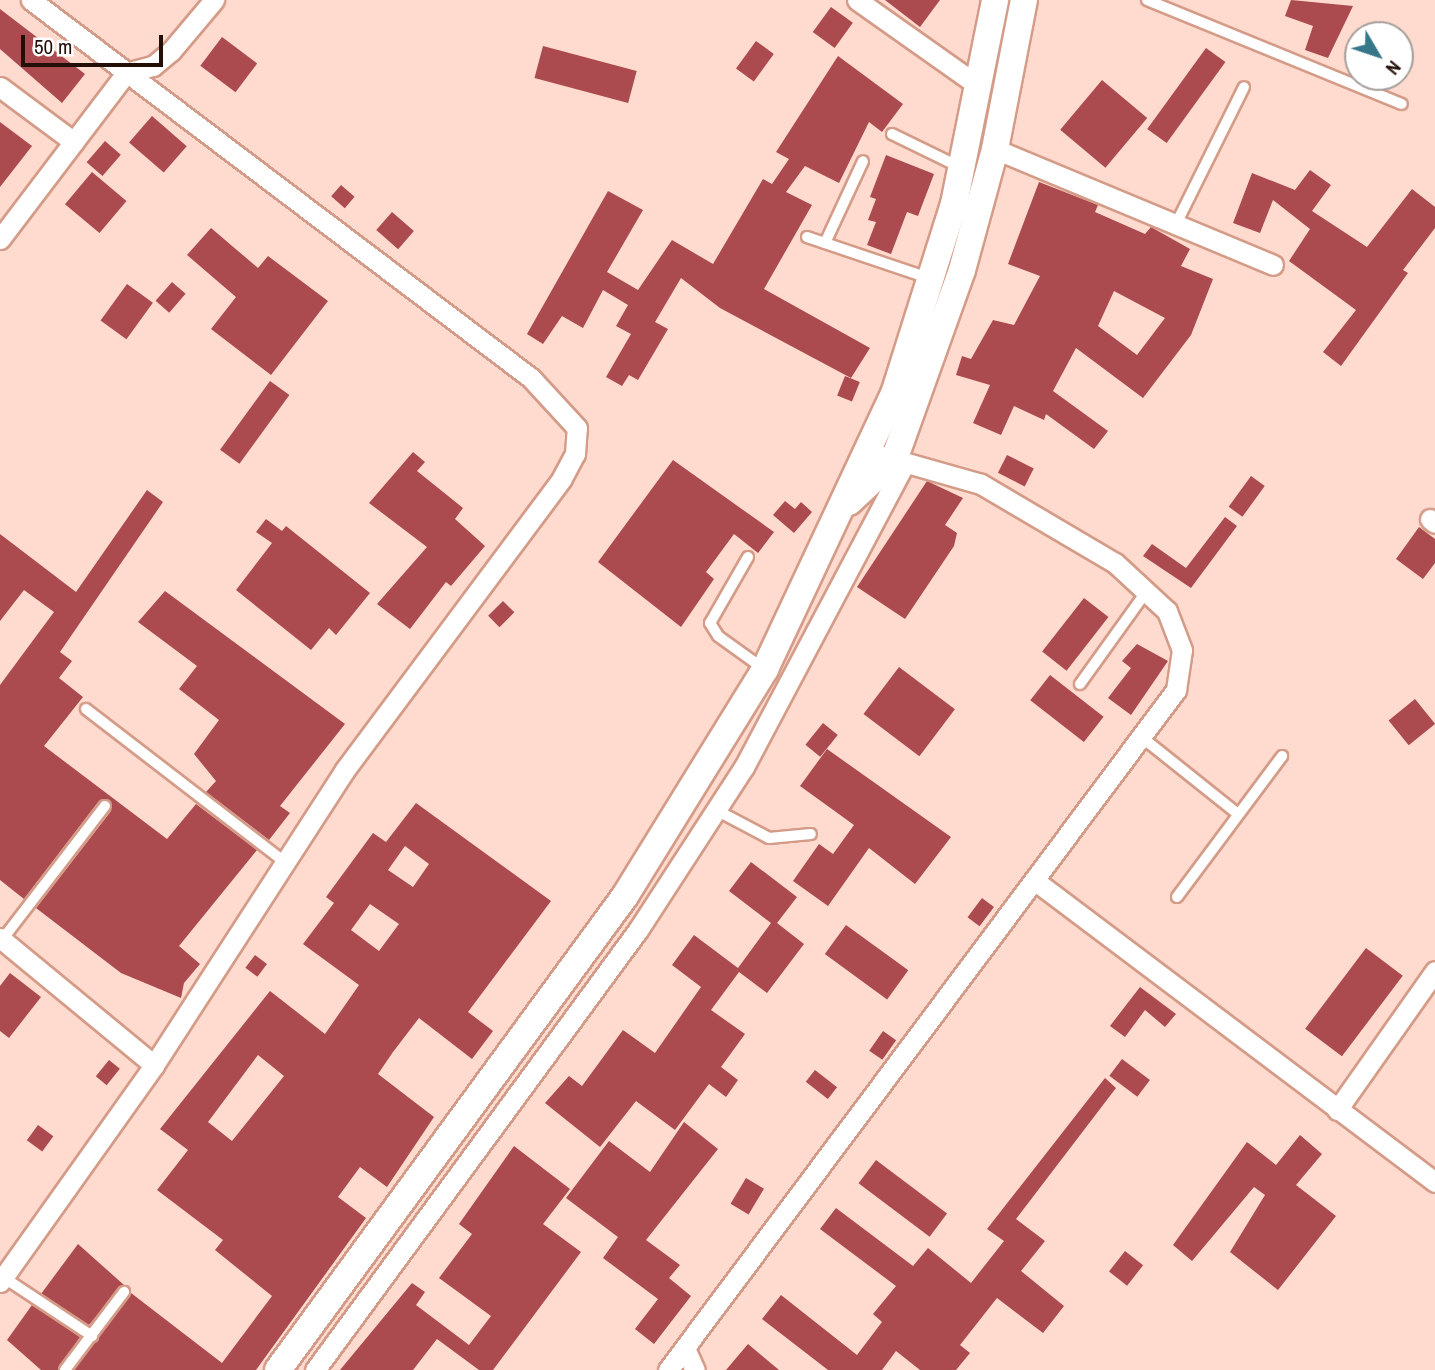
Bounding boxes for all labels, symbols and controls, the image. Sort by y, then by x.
scale bar [24,21,166,65]
north arrow [1344,21,1414,91]
text: 50 m [34,32,72,61]
text: N [1380,55,1407,81]

